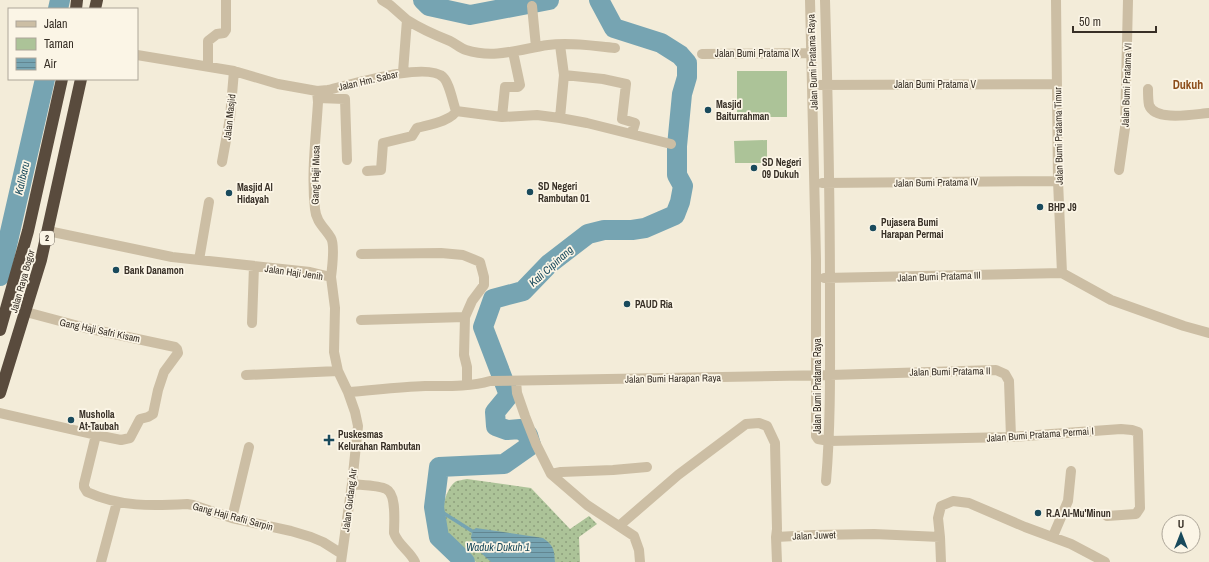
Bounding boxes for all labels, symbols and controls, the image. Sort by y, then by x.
legend [8,8,138,80]
scale bar [1073,8,1156,34]
street label: Jalan Bumi Pratama Raya [804,13,821,110]
text: 50 m [1079,14,1101,30]
text: Jalan [44,16,68,32]
text: Taman [44,36,74,52]
street label: Jalan Bumi Pratama VI [1119,43,1134,127]
street label: Jalan Bumi Pratama IX [715,47,800,60]
text: Air [43,56,57,72]
street label: Jalan Hm. Sabar [337,67,400,94]
district label: Dukuh [1173,77,1203,93]
street label: Jalan Bumi Pratama V [894,78,977,91]
street label: Jalan Bumi Pratama Timur [1051,87,1066,185]
street label: Jalan Masjid [221,93,238,141]
place label: Masjid Baiturrahman [716,98,769,123]
marker: Masjid Baiturrahman [703,105,713,115]
street label: Gang Haji Musa [308,145,323,205]
place label: SD Negeri 09 Dukuh [762,156,801,181]
water label: Kalibaru [11,160,33,196]
marker: SD Negeri 09 Dukuh [749,163,759,173]
street label: Jalan Bumi Pratama IV [894,175,979,190]
place label: SD Negeri Rambutan 01 [538,180,590,205]
place label: Masjid Al Hidayah [237,181,273,206]
marker: SD Negeri Rambutan 01 [525,187,535,197]
marker: Masjid Al Hidayah [224,188,234,198]
place label: BHP J9 [1048,201,1077,214]
marker: BHP J9 [1035,202,1045,212]
place label: Pujasera Bumi Harapan Permai [881,216,943,241]
marker: Pujasera Bumi Harapan Permai [868,223,878,233]
road number: 2 [40,231,54,245]
water label: Kali Cipinang [526,243,576,289]
street label: Jalan Raya Bogor [7,248,38,314]
street label: Jalan Haji Jenih [264,262,324,283]
place label: Bank Danamon [124,264,184,277]
marker: Bank Danamon [111,265,121,275]
street label: Jalan Bumi Pratama III [897,269,981,284]
place label: PAUD Ria [635,298,673,311]
marker: PAUD Ria [622,299,632,309]
street label: Gang Haji Safri Kisam [58,316,142,345]
street label: Jalan Bumi Pratama Raya [811,338,824,434]
street label: Jalan Bumi Pratama II [909,364,991,379]
street label: Jalan Bumi Harapan Raya [625,371,722,386]
place label: Musholla At-Taubah [79,408,119,433]
marker: Musholla At-Taubah [66,415,76,425]
street label: Jalan Bumi Pratama Permai I [986,424,1094,445]
place label: Puskesmas Kelurahan Rambutan [338,428,420,453]
marker: Puskesmas Kelurahan Rambutan [323,434,335,446]
street label: Jalan Gudang Air [339,468,360,532]
street label: Gang Haji Rafii Sarpin [191,499,275,533]
place label: R.A Al-Mu'Minun [1046,507,1111,520]
marker: R.A Al-Mu'Minun [1033,508,1043,518]
north arrow [1161,514,1201,554]
text: U [1178,517,1184,531]
street label: Jalan Juwet [792,528,837,543]
water label: Waduk Dukuh 1 [466,540,530,554]

